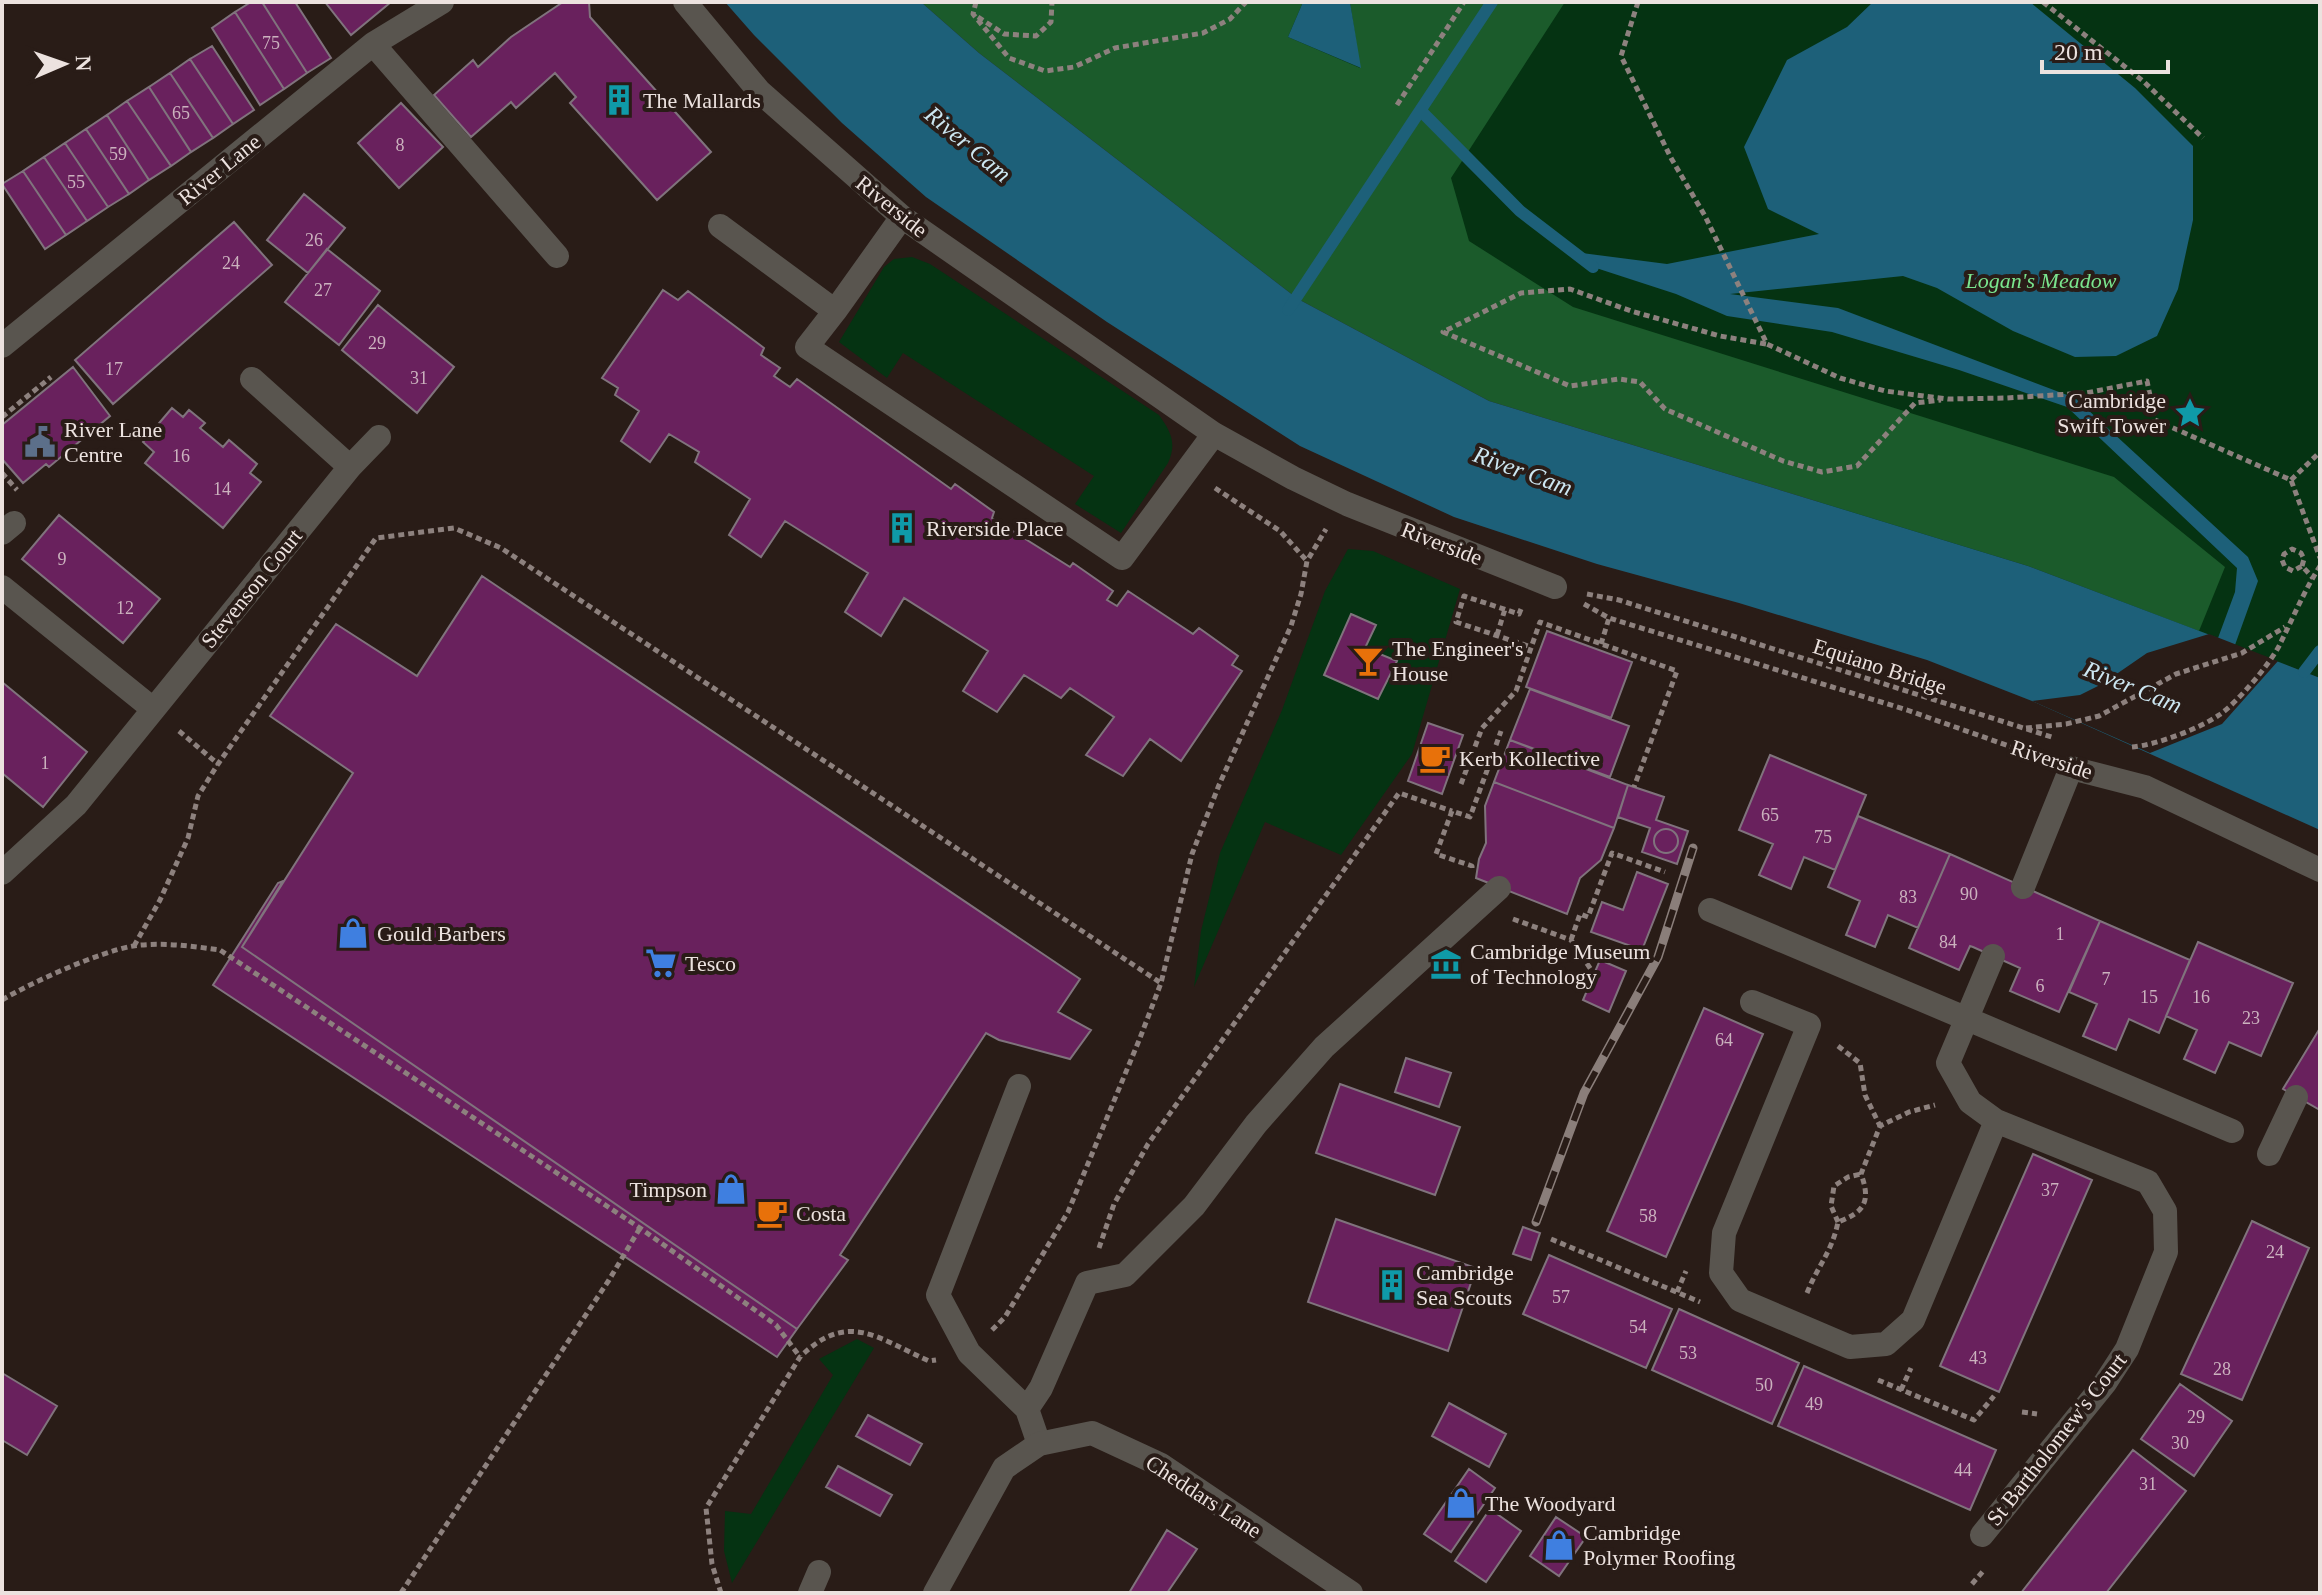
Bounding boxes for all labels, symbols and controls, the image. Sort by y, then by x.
north arrow [24,24,104,104]
scale bar [2042,24,2168,74]
house number: 75 [262,33,280,53]
text: 20 m [2054,39,2103,65]
text: N [71,55,96,72]
building icon: The Mallards [602,83,636,117]
place label: The Mallards [643,88,761,113]
water label: River Cam [919,100,1016,187]
house number: 65 [172,103,190,123]
street label: River Lane [173,129,265,210]
house number: 8 [396,135,405,155]
house number: 59 [109,144,127,164]
street label: Riverside [851,170,932,243]
house number: 55 [67,172,85,192]
house number: 26 [305,230,323,250]
house number: 24 [222,253,240,273]
park label: Logan's Meadow [1965,268,2117,293]
house number: 27 [314,280,332,300]
house number: 29 [368,333,386,353]
house number: 17 [105,359,123,379]
house number: 31 [410,368,428,388]
place label: Cambridge Swift Tower [2057,388,2167,438]
place icon: Cambridge Swift Tower [2173,396,2207,430]
place label: River Lane Centre [64,417,162,467]
public building icon: River Lane Centre [23,425,57,459]
water label: River Cam [1469,441,1576,501]
house number: 16 [172,446,190,466]
house number: 14 [213,479,231,499]
building icon: Riverside Place [885,511,919,545]
place label: Riverside Place [926,516,1063,541]
street label: Riverside [1398,517,1486,570]
street label: Stevenson Court [196,524,307,653]
house number: 9 [58,549,67,569]
house number: 12 [116,598,134,618]
street label: Equiano Bridge [1810,633,1950,700]
place label: The Engineer's House [1392,636,1524,686]
bar icon: The Engineer's House [1351,644,1385,678]
water label: River Cam [2079,655,2186,718]
street label: Riverside [2008,735,2096,784]
cafe icon: Kerb Kollective [1418,741,1452,775]
place label: Kerb Kollective [1459,746,1600,771]
house number: 1 [41,753,50,773]
house number: 65 [1761,805,1779,825]
house number: 75 [1814,827,1832,847]
house number: 90 [1960,884,1978,904]
house number: 83 [1899,887,1917,907]
shop icon: Gould Barbers [336,916,370,950]
place label: Gould Barbers [377,921,506,946]
house number: 1 [2056,924,2065,944]
house number: 84 [1939,932,1957,952]
place label: Cambridge Museum of Technology [1470,939,1650,989]
supermarket icon: Tesco [644,946,678,980]
museum icon: Cambridge Museum of Technology [1429,947,1463,981]
place label: Tesco [685,951,736,976]
house number: 7 [2102,969,2111,989]
house number: 6 [2036,976,2045,996]
house number: 15 [2140,987,2158,1007]
house number: 16 [2192,987,2210,1007]
house number: 23 [2242,1008,2260,1028]
house number: 64 [1715,1030,1733,1050]
shop icon: Timpson [714,1172,748,1206]
place label: Timpson [630,1177,707,1202]
house number: 37 [2041,1180,2059,1200]
cafe icon: Costa [755,1196,789,1230]
place label: Costa [796,1201,846,1226]
house number: 58 [1639,1206,1657,1226]
house number: 24 [2266,1242,2284,1262]
place label: Cambridge Sea Scouts [1416,1260,1514,1310]
building icon: Cambridge Sea Scouts [1375,1268,1409,1302]
house number: 57 [1552,1287,1570,1307]
house number: 54 [1629,1317,1647,1337]
house number: 53 [1679,1343,1697,1363]
house number: 43 [1969,1348,1987,1368]
street label: St Bartholomew's Court [1981,1348,2131,1530]
house number: 28 [2213,1359,2231,1379]
house number: 50 [1755,1375,1773,1395]
house number: 49 [1805,1394,1823,1414]
house number: 29 [2187,1407,2205,1427]
house number: 30 [2171,1433,2189,1453]
street label: Cheddars Lane [1141,1450,1266,1543]
house number: 44 [1954,1460,1972,1480]
house number: 31 [2139,1474,2157,1494]
shop icon: The Woodyard [1444,1486,1478,1520]
place label: The Woodyard [1485,1491,1615,1516]
place label: Cambridge Polymer Roofing [1583,1520,1735,1570]
shop icon: Cambridge Polymer Roofing [1542,1528,1576,1562]

